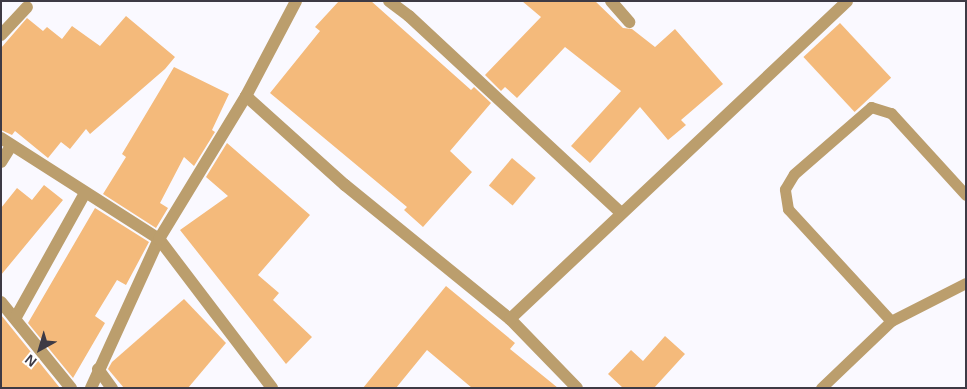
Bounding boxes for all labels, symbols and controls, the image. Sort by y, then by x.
north arrow [15,324,65,374]
text: N [22,351,40,370]

